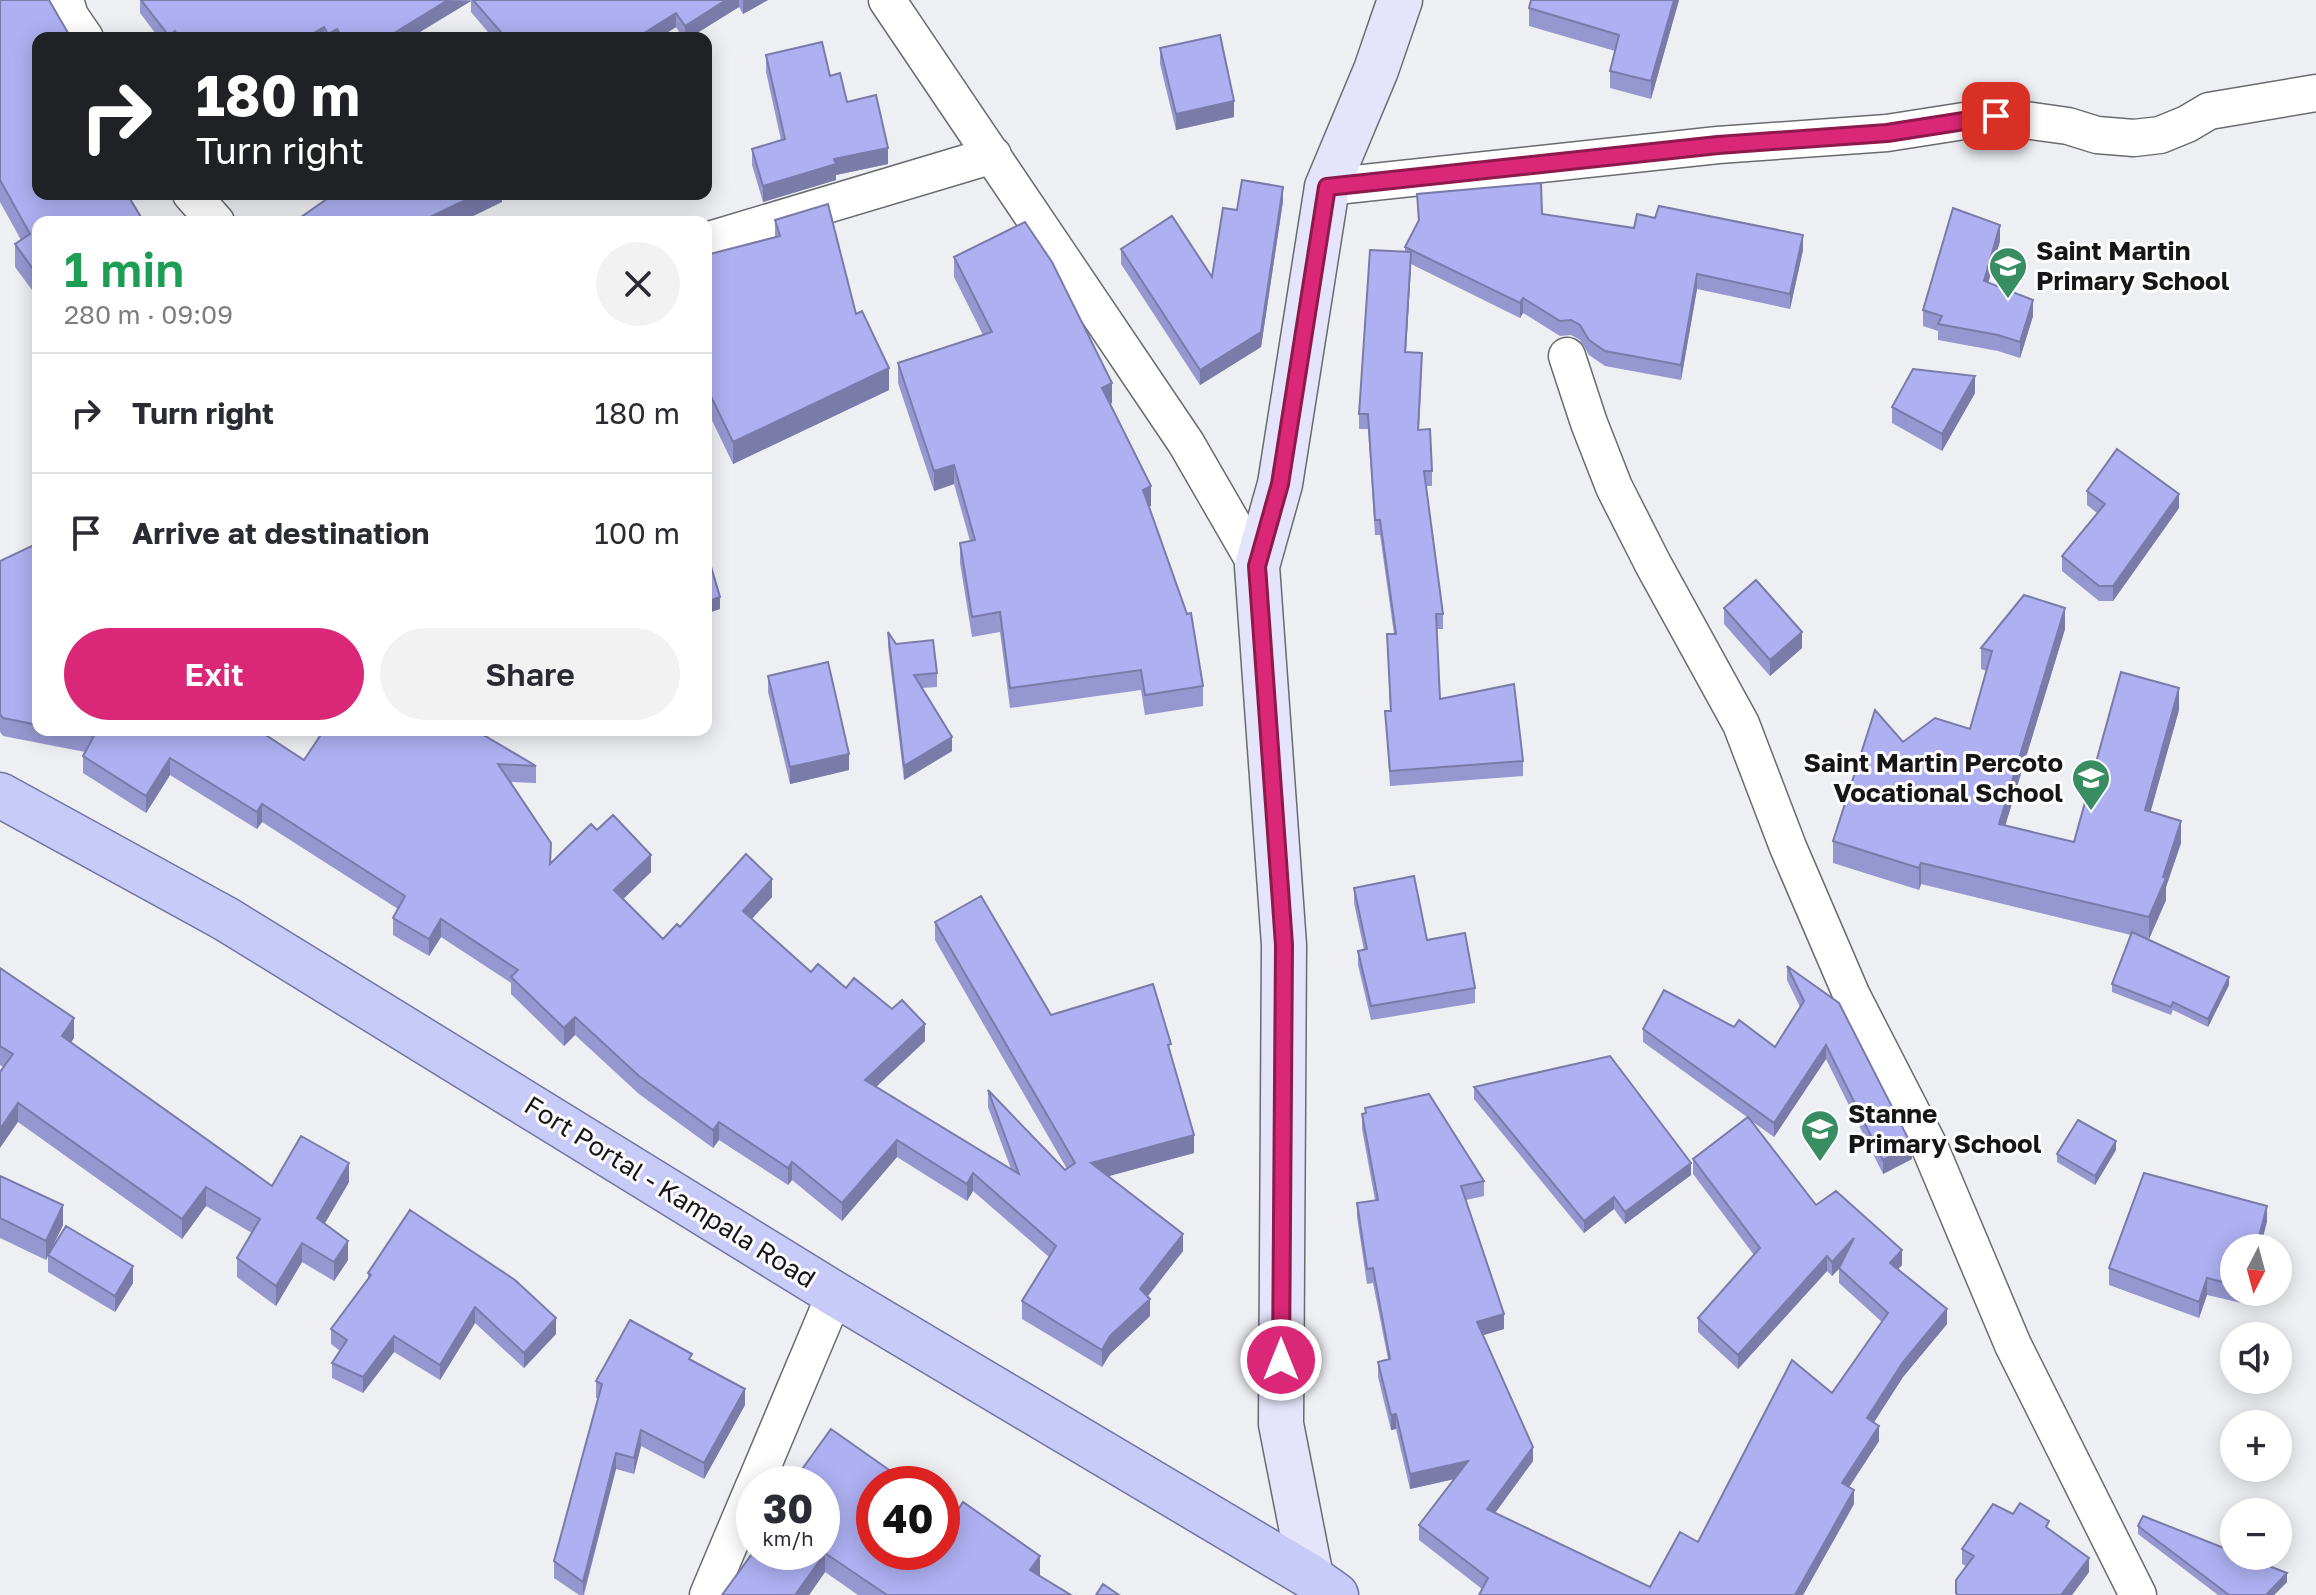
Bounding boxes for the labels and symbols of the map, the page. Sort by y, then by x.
pin [1962,82,2030,150]
place label: Saint Martin Primary School [2036,235,2230,296]
school or university icon: Saint Martin Primary School [1987,245,2029,300]
place label: Saint Martin Percoto Vocational School [1803,747,2063,808]
school or university icon: Saint Martin Percoto Vocational School [2070,757,2112,812]
street label: Fort Portal - Kampala Road [519,1089,821,1294]
place label: Stanne Primary School [1848,1098,2042,1159]
school or university icon: Stanne Primary School [1799,1108,1841,1163]
north arrow [2220,1234,2292,1306]
position arrow [1239,1318,1323,1402]
speed limit sign: 40 [856,1466,960,1570]

